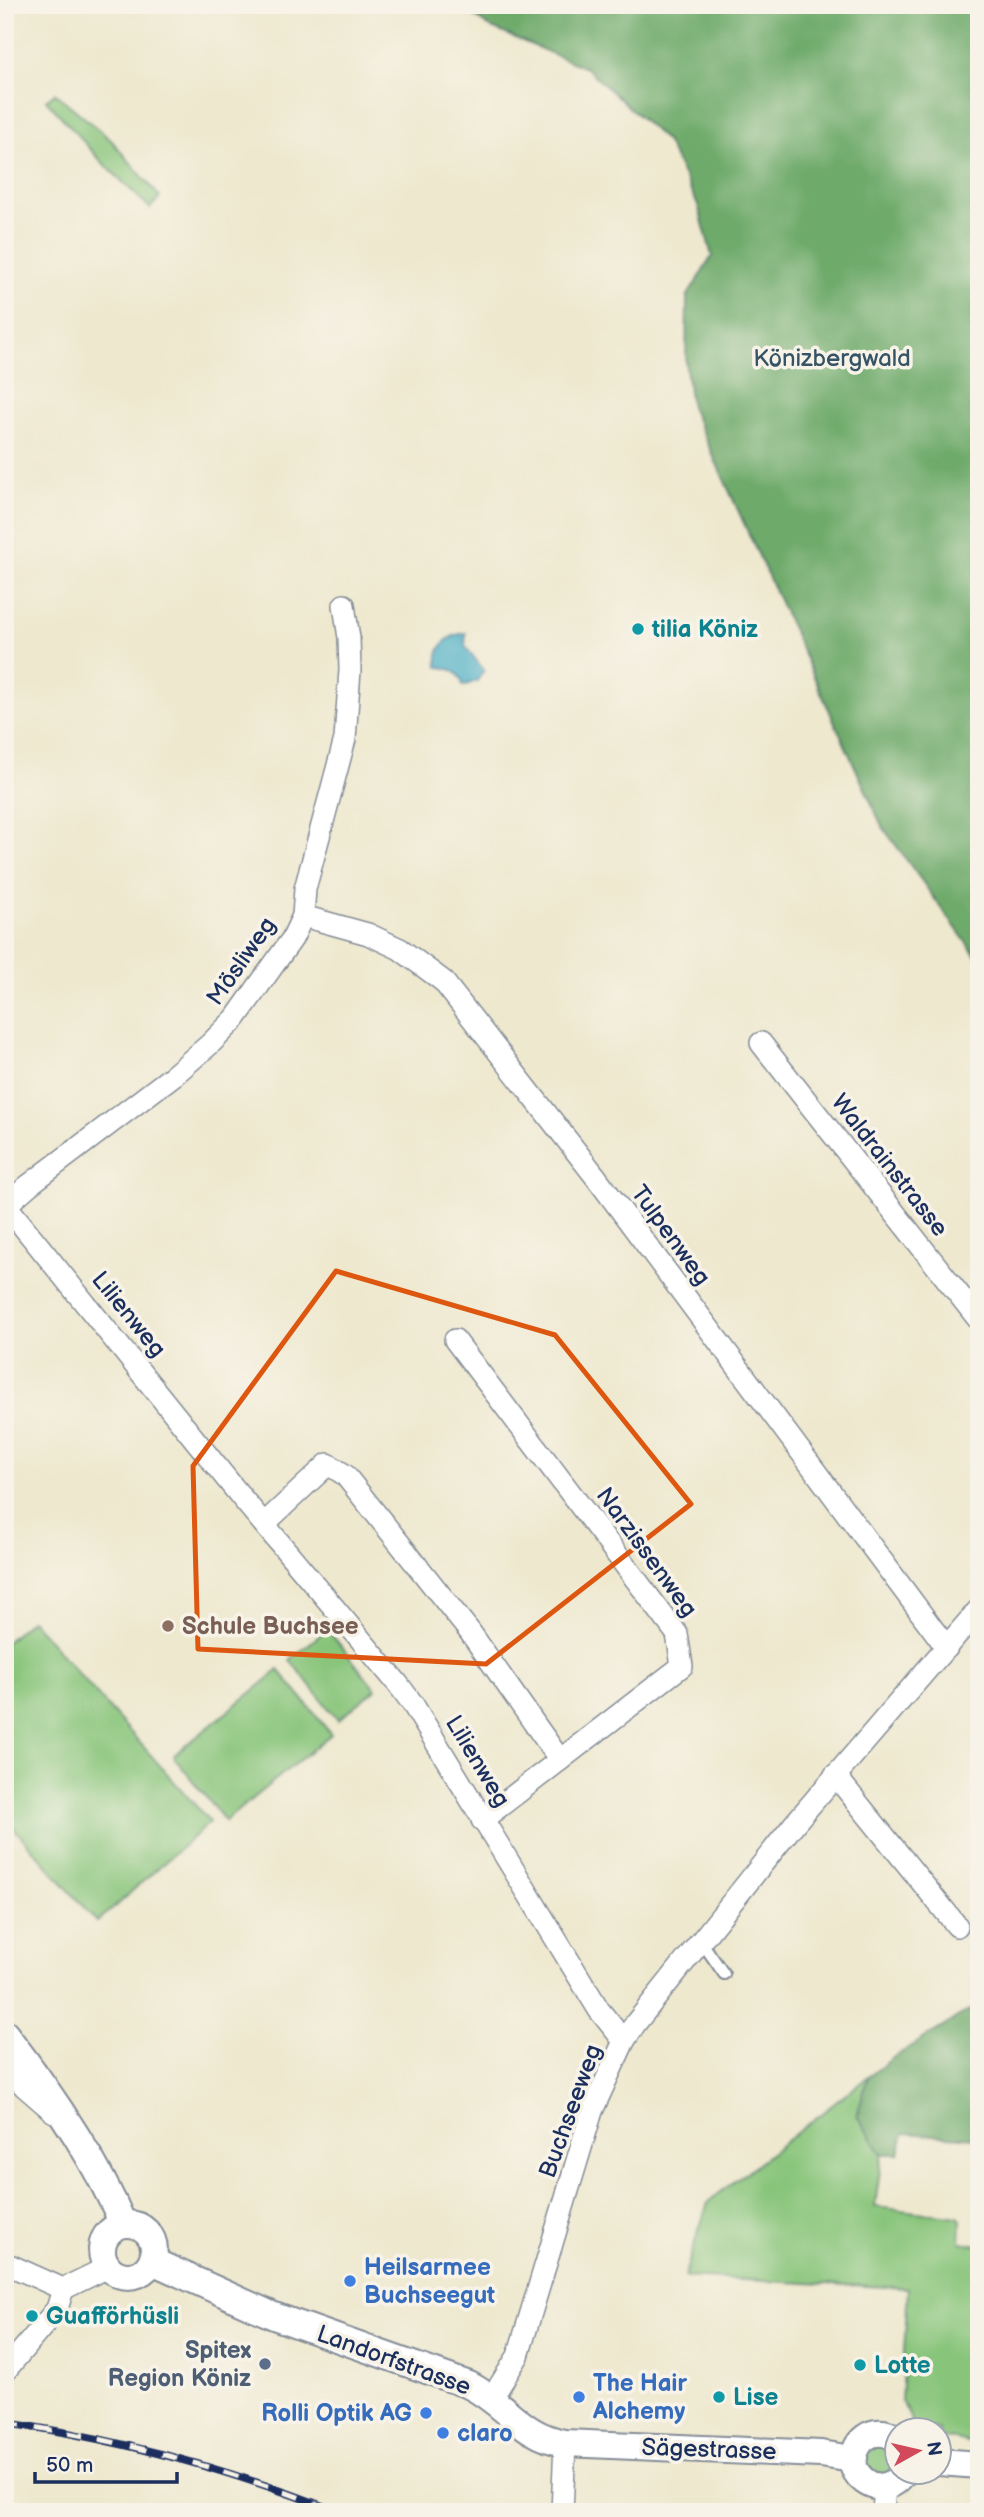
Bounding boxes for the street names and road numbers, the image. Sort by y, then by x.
street label: Mösliweg [201,912,282,1011]
street label: Waldrainstrasse [825,1088,954,1242]
street label: Tulpenweg [625,1180,717,1291]
street label: Lilienweg [85,1266,172,1363]
street label: Narzissenweg [590,1482,703,1623]
street label: Lilienweg [439,1710,516,1812]
street label: Buchseeweg [533,2040,608,2182]
street label: Landorfstrasse [313,2319,475,2402]
street label: Sägestrasse [641,2433,777,2466]

